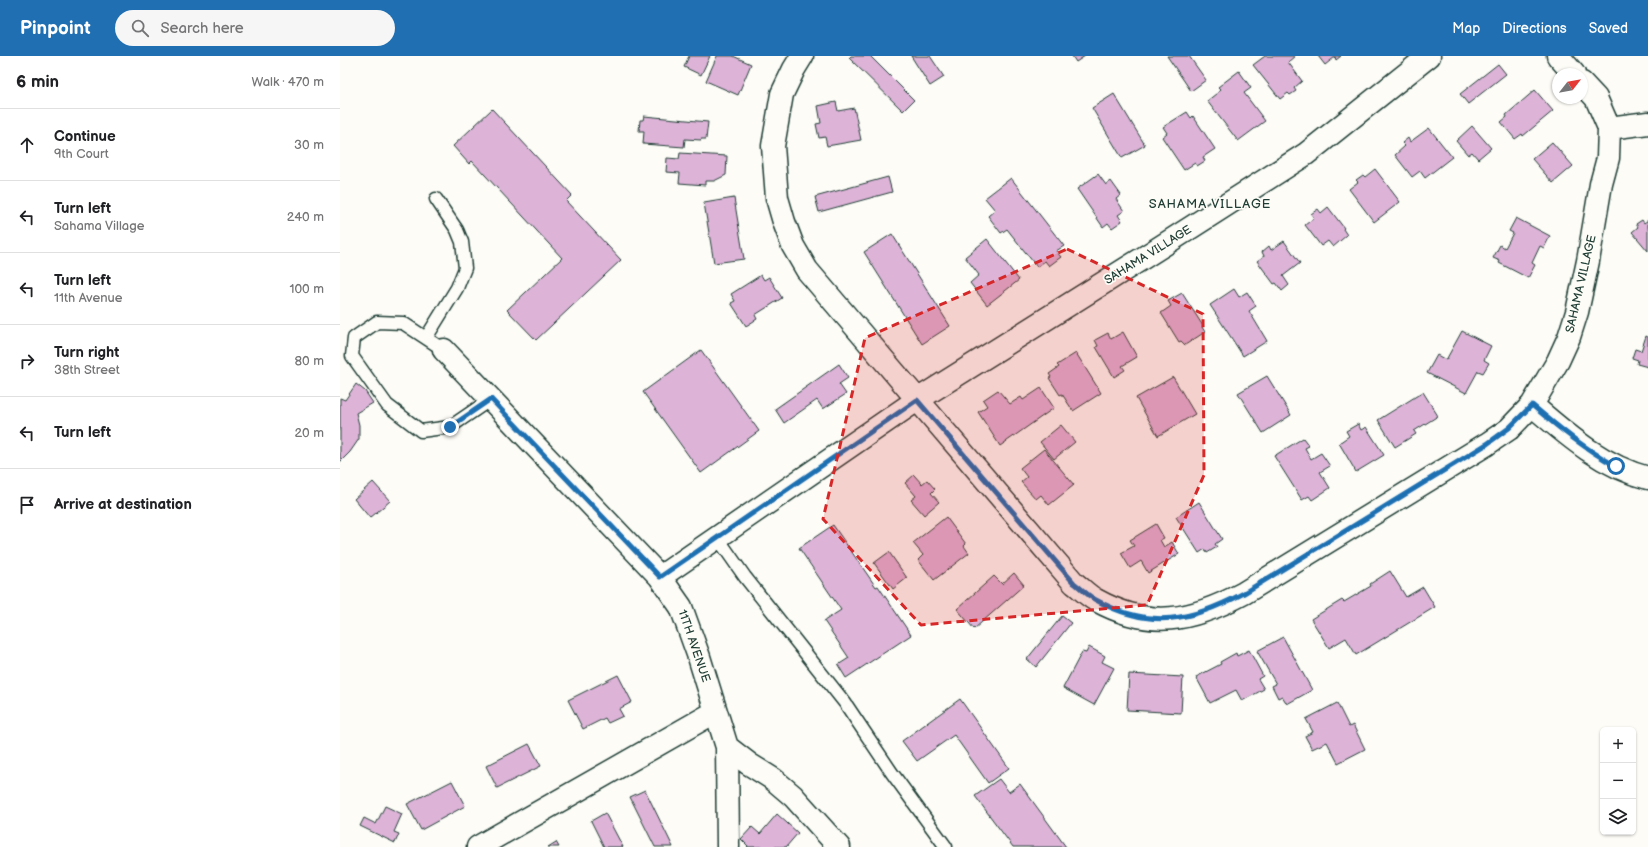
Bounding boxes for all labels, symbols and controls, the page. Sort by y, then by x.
search box [115,10,395,46]
text: Pinpoint [20,17,91,40]
icon: search [129,17,151,39]
text: Search here [161,19,244,38]
text: Map [1452,20,1480,37]
text: Directions [1502,20,1567,37]
text: Saved [1589,20,1628,37]
north arrow [1552,68,1588,104]
text: 6 min [16,72,59,92]
text: Walk · 470 m [252,74,324,90]
text: Continue [54,127,116,146]
icon: ahead [16,134,38,156]
text: 30 m [294,137,324,153]
text: 9th Court [54,146,109,162]
district label: SAHAMA VILLAGE [1149,196,1271,212]
text: Turn left [54,199,111,218]
icon: left [16,206,38,228]
text: 240 m [287,209,324,225]
text: Sahama Village [54,218,144,234]
street label: SAHAMA VILLAGE [1102,222,1194,288]
street label: SAHAMA VILLAGE [1562,233,1600,334]
text: Turn left [54,271,111,290]
icon: left [16,278,38,300]
text: 100 m [289,281,324,297]
text: 11th Avenue [54,290,122,306]
text: Turn right [54,343,119,362]
icon: right [16,350,38,372]
text: 80 m [295,353,324,369]
text: 38th Street [54,362,120,378]
route end [441,418,459,436]
icon: left [16,422,38,444]
text: Turn left [54,423,111,442]
text: 20 m [294,425,324,441]
route start [1607,457,1625,475]
icon: arrive [16,494,38,516]
text: Arrive at destination [54,495,192,514]
street label: 11TH AVENUE [675,608,713,684]
map controls [1600,727,1636,835]
button: + [1600,727,1636,763]
button: − [1600,763,1636,799]
button: layers [1600,799,1636,835]

